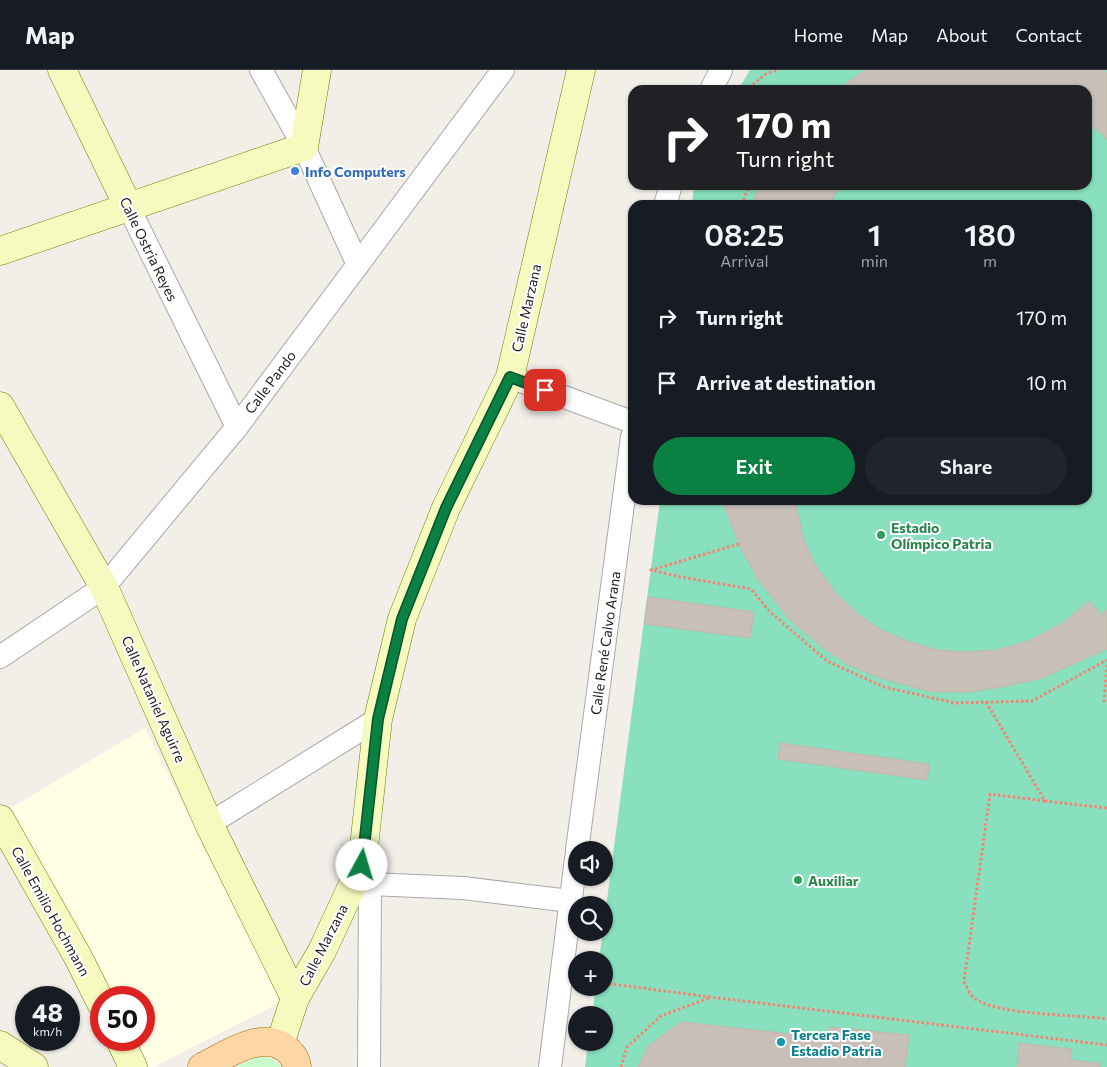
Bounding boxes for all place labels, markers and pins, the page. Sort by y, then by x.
place label: Info Computers [305,163,406,180]
marker: Info Computers [289,165,301,177]
pin [524,369,566,411]
place label: Estadio Olímpico Patria [891,519,992,552]
marker: Estadio Olímpico Patria [875,529,887,541]
place label: Auxiliar [808,872,859,889]
marker: Auxiliar [792,874,804,886]
place label: Tercera Fase Estadio Patria [791,1026,882,1059]
marker: Tercera Fase Estadio Patria [775,1036,787,1048]

